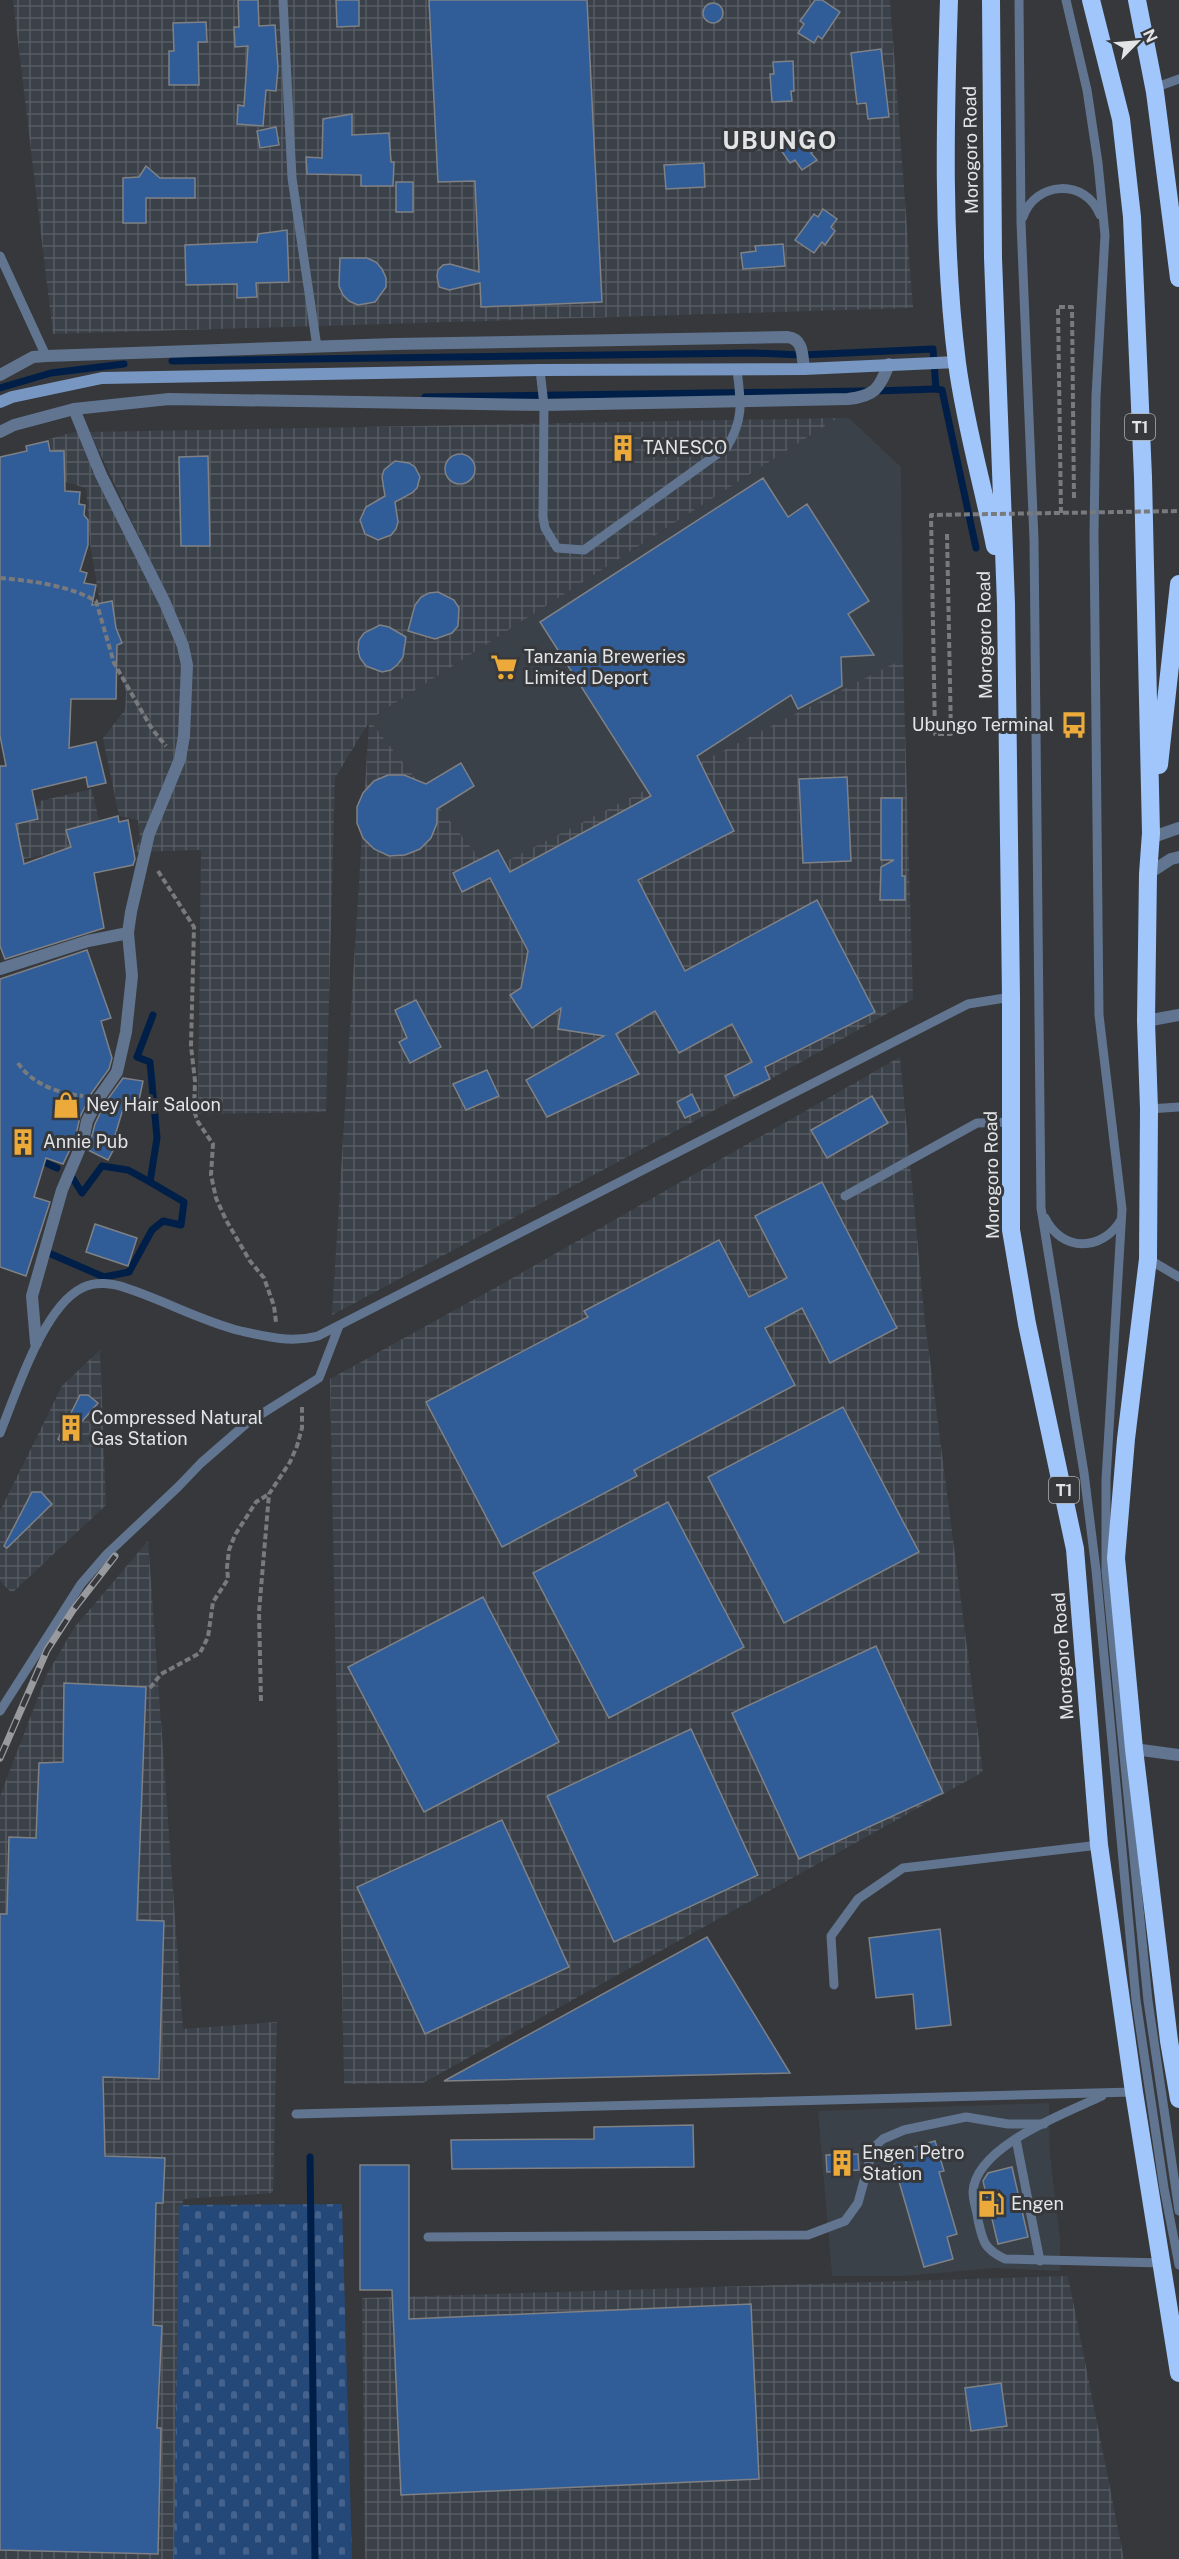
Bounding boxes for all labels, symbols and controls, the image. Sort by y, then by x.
north arrow [1107,12,1167,72]
text: N [1139,26,1161,46]
street label: Morogoro Road [959,86,982,214]
district label: UBUNGO [722,126,838,154]
road number: T1 [1125,414,1155,440]
building icon: TANESCO [608,433,638,463]
place label: TANESCO [643,437,727,458]
street label: Morogoro Road [973,571,996,699]
place label: Tanzania Breweries Limited Deport [524,646,686,688]
supermarket icon: Tanzania Breweries Limited Deport [489,652,519,682]
bus stop icon: Ubungo Terminal [1059,710,1089,740]
place label: Ubungo Terminal [912,714,1054,735]
shop icon: Ney Hair Saloon [51,1090,81,1120]
place label: Ney Hair Saloon [86,1094,221,1115]
street label: Morogoro Road [980,1111,1003,1239]
building icon: Annie Pub [8,1127,38,1157]
place label: Annie Pub [43,1131,128,1152]
place label: Compressed Natural Gas Station [91,1407,263,1449]
building icon: Compressed Natural Gas Station [56,1413,86,1443]
road number: T1 [1049,1477,1079,1503]
street label: Morogoro Road [1048,1591,1077,1721]
place label: Engen Petro Station [862,2142,964,2184]
building icon: Engen Petro Station [827,2148,857,2178]
fuel station icon: Engen [976,2189,1006,2219]
place label: Engen [1011,2193,1064,2214]

